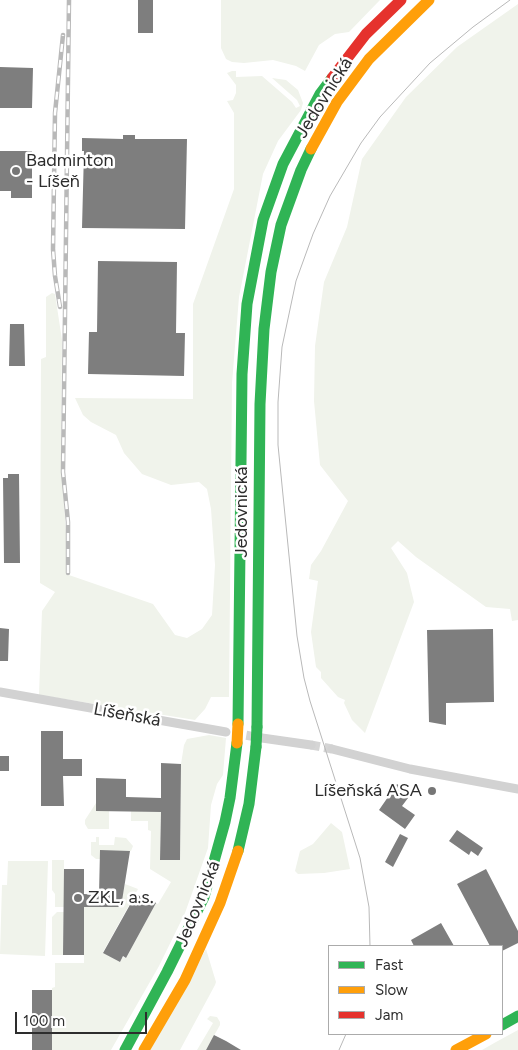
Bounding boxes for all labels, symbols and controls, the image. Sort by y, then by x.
street label: Jedovnická [291,54,357,142]
place label: Badminton - Líšeň [26,150,114,192]
marker: Badminton - Líšeň [10,165,22,177]
street label: Jedovnická [231,467,253,557]
street label: Líšeňská [92,698,162,732]
place label: Líšeňská ASA [314,780,422,802]
marker: Líšeňská ASA [426,785,438,797]
street label: Jedovnická [171,858,225,950]
place label: ZKL, a.s. [88,887,153,909]
marker: ZKL, a.s. [72,892,84,904]
legend [328,945,503,1035]
text: Fast [375,956,403,974]
text: Slow [375,981,408,999]
scale bar [18,1002,150,1034]
text: Jam [375,1006,403,1024]
text: 100 m [23,1012,65,1030]

